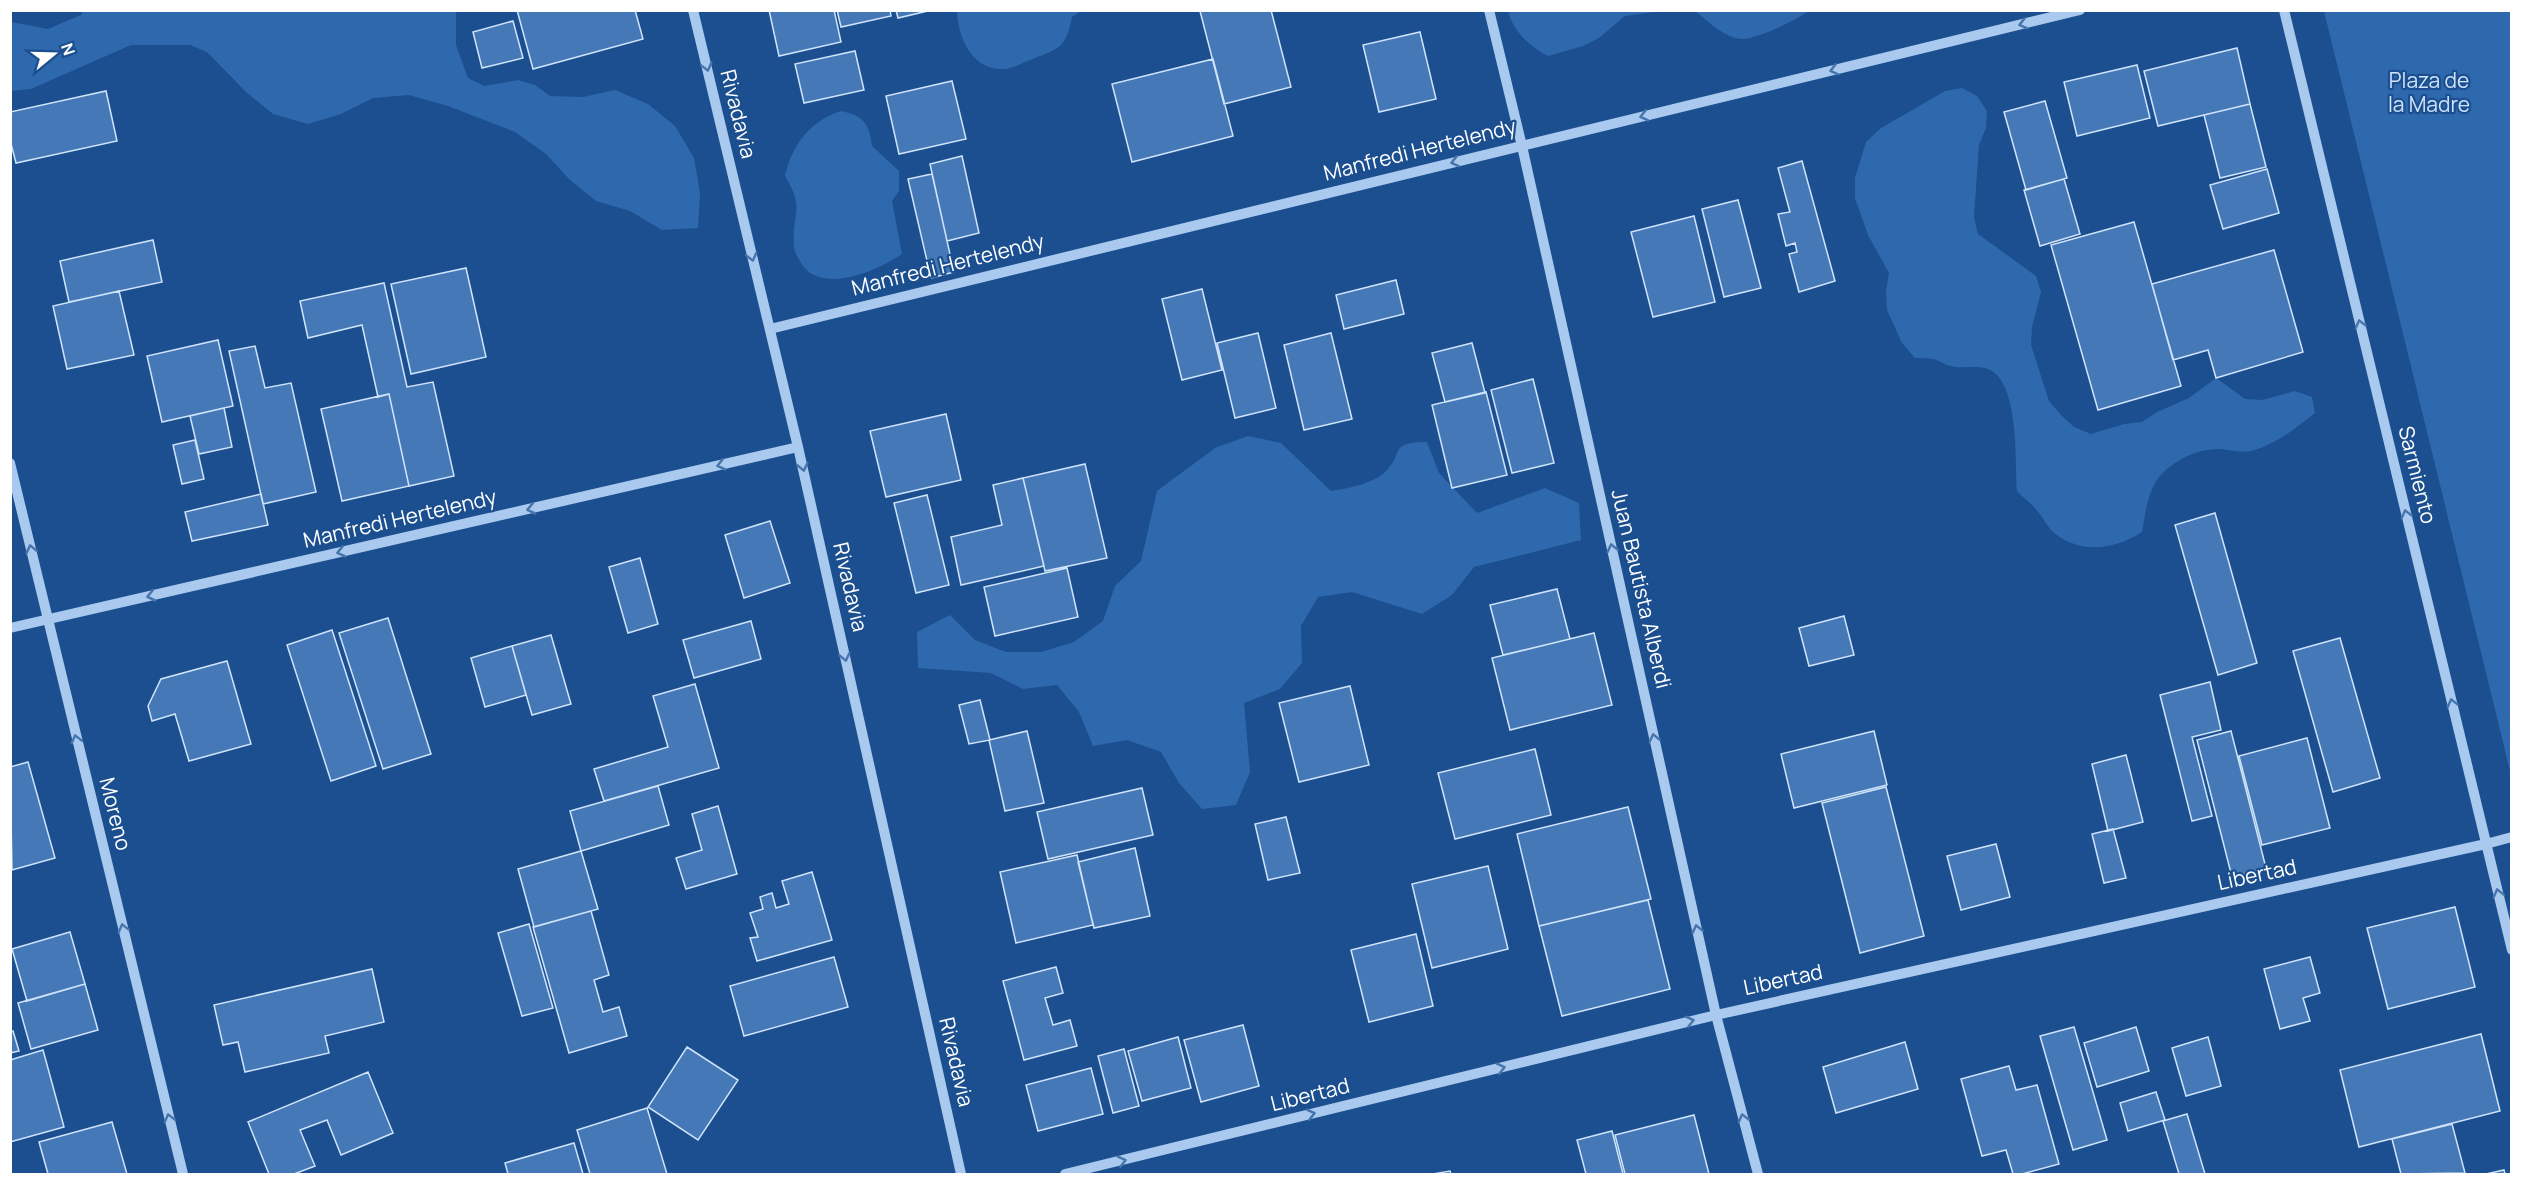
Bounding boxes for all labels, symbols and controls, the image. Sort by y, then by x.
one-way arrow [2019,17,2029,30]
north arrow [24,24,84,84]
text: N [56,40,80,58]
one-way arrow [699,62,712,72]
one-way arrow [1829,63,1839,76]
street label: Rivadavia [714,66,764,161]
park label: Plaza de la Madre [2388,66,2470,118]
one-way arrow [1640,109,1650,122]
street label: Manfredi Hertelendy [1320,112,1519,187]
one-way arrow [1450,155,1460,168]
street label: Manfredi Hertelendy [848,227,1047,302]
one-way arrow [745,252,758,262]
one-way arrow [2354,319,2367,329]
street label: Sarmiento [2392,423,2444,527]
one-way arrow [716,457,726,470]
one-way arrow [796,462,809,472]
street label: Manfredi Hertelendy [300,482,499,554]
street label: Juan Bautista Alberdi [1605,486,1679,691]
one-way arrow [526,501,536,514]
one-way arrow [2400,509,2413,519]
street label: Rivadavia [827,539,875,634]
one-way arrow [1606,543,1619,553]
one-way arrow [25,545,38,555]
one-way arrow [336,545,346,558]
one-way arrow [146,589,156,602]
one-way arrow [838,652,851,662]
one-way arrow [2446,698,2459,708]
one-way arrow [71,734,84,744]
one-way arrow [1649,734,1662,744]
street label: Moreno [93,774,139,853]
street label: Libertad [2215,852,2299,896]
one-way arrow [2492,888,2505,898]
one-way arrow [117,923,130,933]
one-way arrow [1691,924,1704,934]
street label: Libertad [1741,957,1825,1001]
street label: Rivadavia [933,1014,981,1109]
one-way arrow [1685,1016,1695,1029]
one-way arrow [1496,1062,1506,1075]
street label: Libertad [1267,1071,1352,1117]
one-way arrow [1306,1109,1316,1122]
one-way arrow [164,1113,177,1123]
one-way arrow [1738,1113,1751,1123]
one-way arrow [1117,1155,1127,1168]

